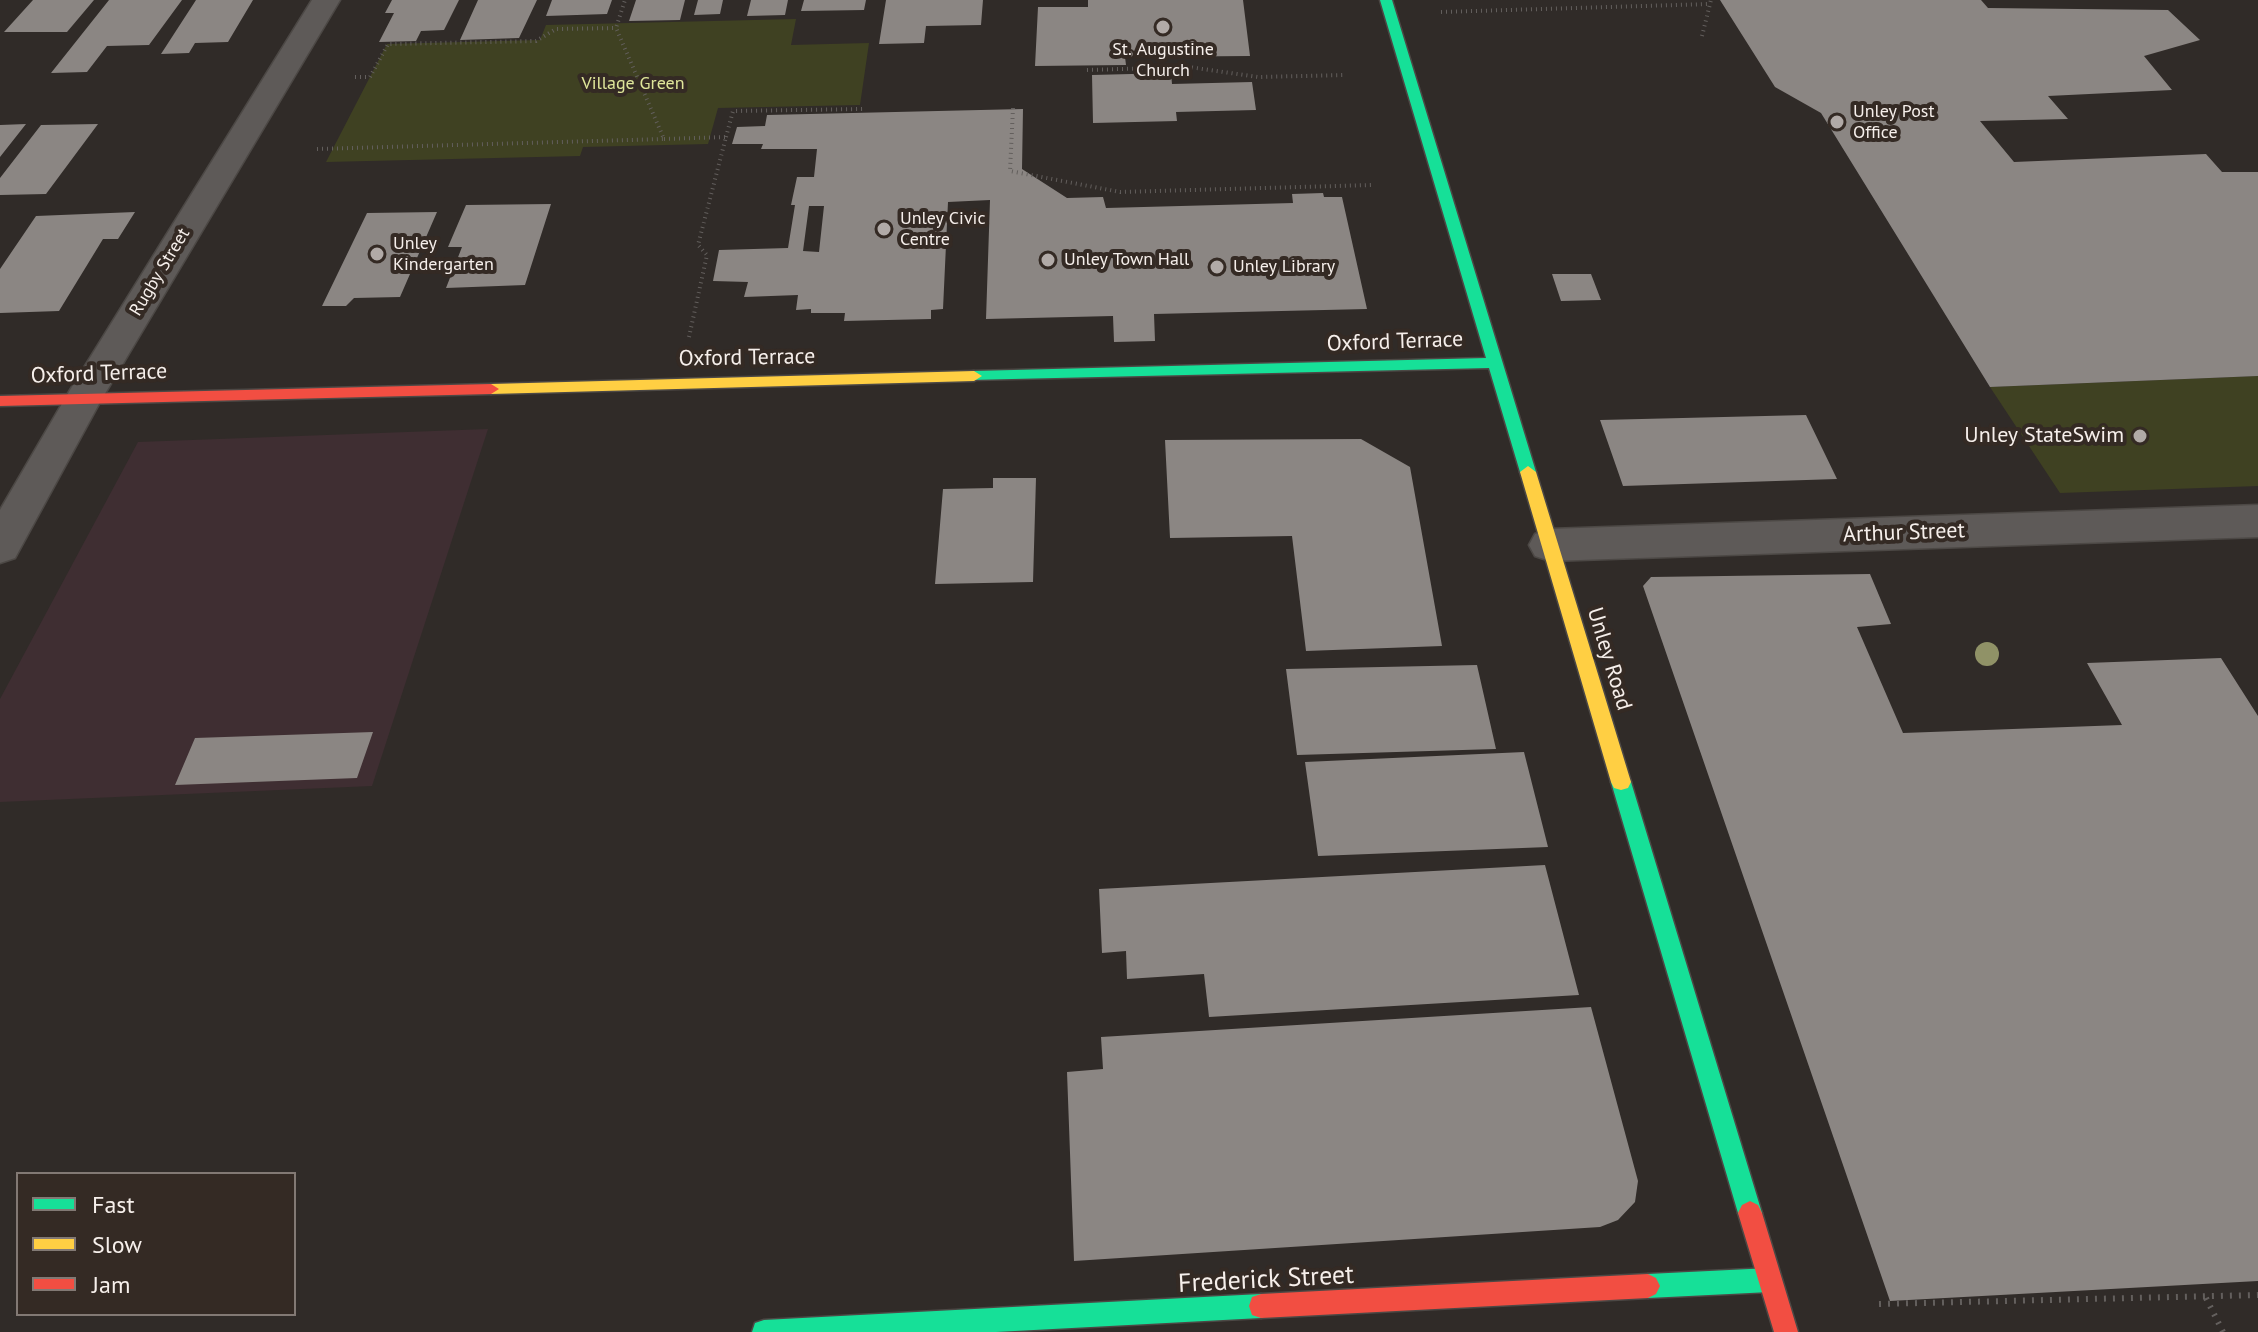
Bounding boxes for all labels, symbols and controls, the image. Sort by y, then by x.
marker: St. Augustine Church [1154,18,1172,36]
place label: St. Augustine Church [1112,39,1214,82]
park label: Village Green [581,73,685,95]
place label: Unley Post Office [1853,101,1935,144]
marker: Unley Post Office [1828,113,1846,131]
place label: Unley Civic Centre [900,208,985,250]
marker: Unley Civic Centre [875,220,893,238]
street label: Rugby Street [125,224,195,320]
place label: Unley Kindergarten [393,233,494,276]
marker: Unley Kindergarten [368,245,386,263]
place label: Unley Town Hall [1064,249,1189,271]
marker: Unley Town Hall [1039,251,1057,269]
place label: Unley Library [1233,256,1335,278]
marker: Unley Library [1208,258,1226,276]
street label: Oxford Terrace [1326,326,1464,358]
street label: Oxford Terrace [679,344,815,372]
street label: Oxford Terrace [30,358,168,390]
place label: Unley StateSwim [1964,423,2124,449]
marker: Unley StateSwim [2131,427,2149,445]
street label: Arthur Street [1843,518,1965,548]
street label: Unley Road [1581,604,1637,714]
legend [16,1172,296,1316]
text: Fast [92,1189,135,1220]
text: Slow [92,1229,142,1260]
street label: Frederick Street [1177,1260,1355,1300]
text: Jam [92,1269,130,1300]

